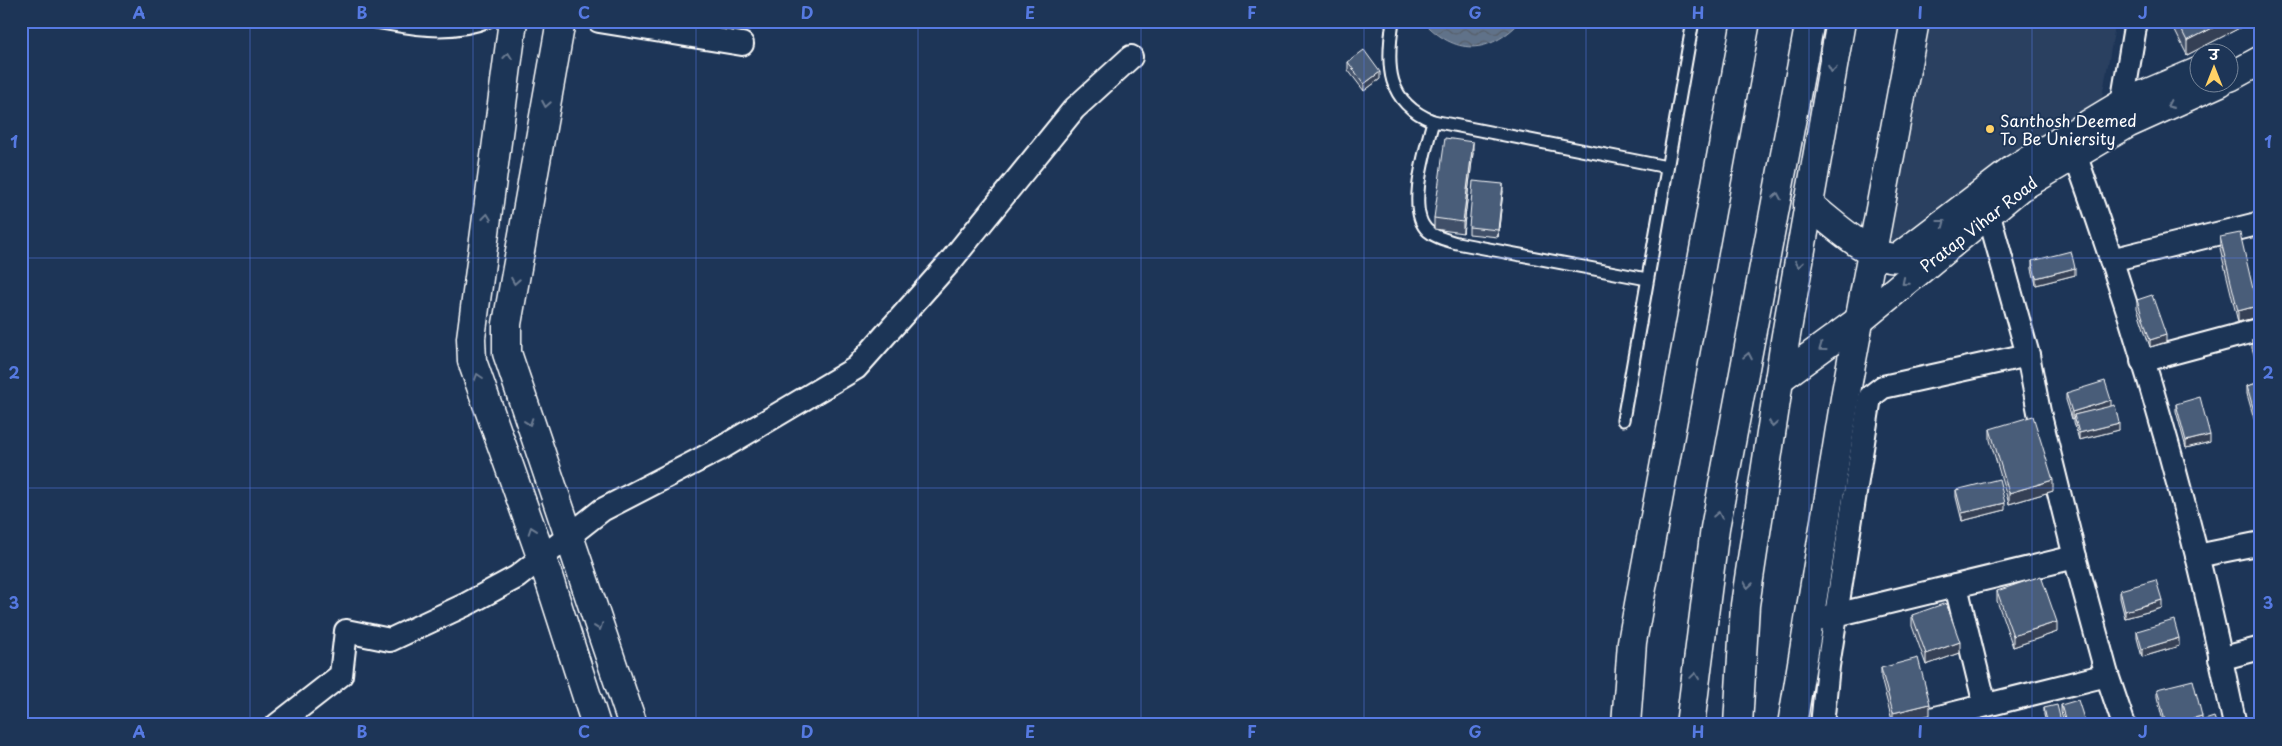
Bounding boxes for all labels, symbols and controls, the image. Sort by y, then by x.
text: A [133,0,146,24]
text: B [357,0,368,24]
text: C [578,0,590,24]
text: D [801,0,813,24]
text: E [1025,0,1035,24]
text: F [1247,0,1257,24]
text: G [1468,0,1482,24]
text: H [1692,0,1704,24]
text: I [1917,0,1923,24]
text: J [2138,0,2148,24]
north arrow [2190,42,2240,92]
text: उ [2207,44,2220,65]
one-way arrow [502,51,513,59]
one-way arrow [1828,65,1838,74]
one-way arrow [542,99,552,108]
one-way arrow [2166,99,2175,110]
place label: Santhosh Deemed To Be Uniersity [2000,108,2137,150]
marker: Santhosh Deemed To Be Uniersity [1984,123,1996,135]
text: 1 [10,129,18,153]
text: 1 [2264,129,2272,153]
street label: Pratap Vihar Road [1914,170,2042,278]
one-way arrow [1772,191,1782,200]
one-way arrow [481,212,492,220]
one-way arrow [1936,221,1945,229]
one-way arrow [1794,260,1804,268]
one-way arrow [1901,276,1910,285]
one-way arrow [510,277,520,285]
one-way arrow [1818,342,1828,351]
one-way arrow [1742,351,1753,360]
text: 2 [8,360,20,384]
text: 2 [2262,360,2274,384]
one-way arrow [474,374,484,382]
one-way arrow [523,417,533,425]
one-way arrow [1768,420,1778,429]
one-way arrow [1712,511,1722,520]
one-way arrow [528,527,538,535]
one-way arrow [1744,581,1754,589]
text: 3 [9,590,19,614]
text: 3 [2263,590,2273,614]
one-way arrow [593,622,603,630]
one-way arrow [1690,672,1700,681]
text: A [133,719,146,743]
text: B [357,719,368,743]
text: C [578,719,590,743]
text: D [801,719,813,743]
text: E [1025,719,1035,743]
text: F [1247,719,1257,743]
text: G [1468,719,1482,743]
text: H [1692,719,1704,743]
text: I [1917,719,1923,743]
text: J [2138,719,2148,743]

